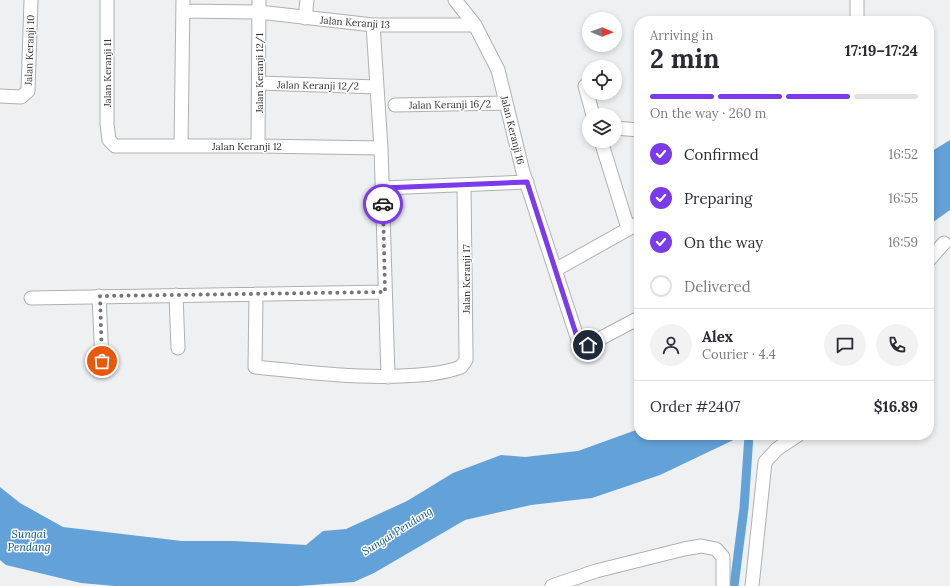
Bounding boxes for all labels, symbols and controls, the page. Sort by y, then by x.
north arrow [582,12,622,52]
map controls [582,12,622,148]
street label: Jalan Keranji 13 [319,13,391,31]
street label: Jalan Keranji 10 [22,14,37,87]
text: Arriving in [650,27,713,44]
street label: Jalan Keranji 12/1 [253,33,266,114]
street label: Jalan Keranji 11 [101,39,114,108]
text: 17:19–17:24 [845,41,918,60]
text: 2 min [650,42,720,75]
button: locate [582,60,622,100]
street label: Jalan Keranji 12/2 [276,78,359,93]
street label: Jalan Keranji 16 [497,93,527,166]
street label: Jalan Keranji 16/2 [408,97,491,112]
text: On the way · 260 m [650,105,766,122]
button: layers [582,108,622,148]
street label: Jalan Keranji 12 [211,140,282,153]
icon: check [650,143,672,165]
text: Confirmed [684,145,759,164]
text: 16:52 [888,146,918,163]
courier [363,184,403,224]
icon: check [650,187,672,209]
text: Preparing [684,189,752,208]
text: 16:55 [888,190,918,207]
icon: car [372,193,394,215]
icon: check [650,231,672,253]
text: On the way [684,233,763,252]
text: 16:59 [888,234,918,251]
street label: Jalan Keranji 17 [460,244,473,315]
text: Delivered [684,277,751,296]
button: person [650,324,692,366]
button: chat [824,324,866,366]
button: phone [876,324,918,366]
text: Alex [702,327,733,346]
pin [571,328,605,362]
icon: home [577,334,599,356]
pin [85,344,119,378]
text: Courier · 4.4 [702,346,776,363]
icon: bag [91,350,113,372]
text: Order #2407 [650,397,740,416]
text: $16.89 [874,397,918,416]
water label: Sungai Pendang [359,504,435,558]
water label: Sungai Pendang [7,527,51,554]

